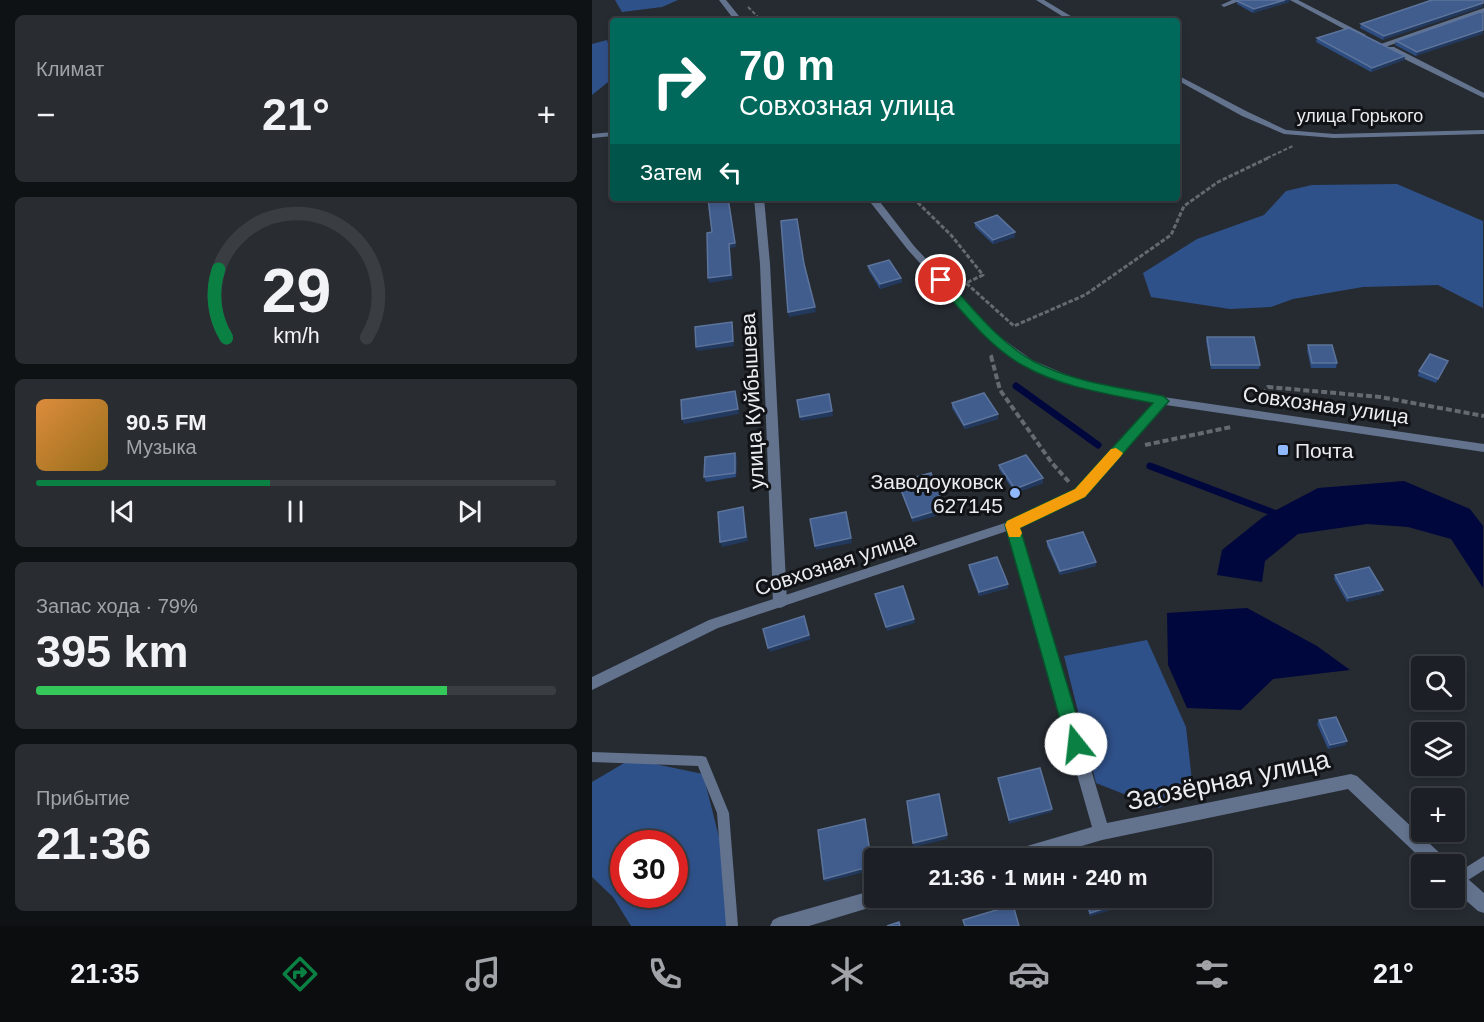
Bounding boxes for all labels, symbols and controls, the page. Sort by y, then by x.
icon: right [640,42,718,120]
text: 70 m [739,42,835,89]
text: Климат [36,58,104,80]
text: 21° [262,89,330,140]
text: Совхозная улица [739,91,954,121]
text: − [36,96,55,133]
text: + [537,96,556,133]
street label: улица Горького [1297,106,1423,126]
icon: left [714,156,747,189]
text: Затем [640,160,702,185]
pin [915,254,966,305]
text: 29 [261,256,331,325]
icon: arrive [924,263,957,296]
street label: улица Куйбышева [736,312,768,490]
text: km/h [273,324,319,348]
street label: Совхозная улица [1241,382,1411,428]
text: 90.5 FM [126,410,207,435]
text: Музыка [126,436,197,458]
place label: Почта [1295,439,1354,462]
marker: Почта [1276,443,1290,457]
place label: Заводоуковск 627145 [871,470,1004,517]
marker: Заводоуковск 627145 [1008,486,1022,500]
icon: previous [106,495,139,528]
icon: pause [279,495,312,528]
icon: next [453,495,486,528]
street label: Совхозная улица [752,526,919,600]
text: Запас хода · 79% [36,595,198,617]
text: 395 km [36,626,189,677]
map controls [1411,656,1465,908]
button: search [1411,656,1465,710]
position arrow [1044,712,1108,776]
button: layers [1411,722,1465,776]
street label: Заозёрная улица [1124,744,1333,816]
text: Прибытие [36,787,130,809]
button: + [1411,788,1465,842]
text: 21:36 [36,818,151,869]
speed limit sign: 30 [610,830,688,908]
button: − [1411,854,1465,908]
text: 21:36 · 1 мин · 240 m [928,865,1148,890]
icon: directions [279,953,321,995]
icon: music [462,953,504,995]
icon: phone [644,953,686,995]
icon: climate [826,953,868,995]
icon: car [1008,953,1050,995]
icon: filters [1191,953,1233,995]
text: 21:35 [70,959,139,989]
text: 21° [1373,959,1414,989]

